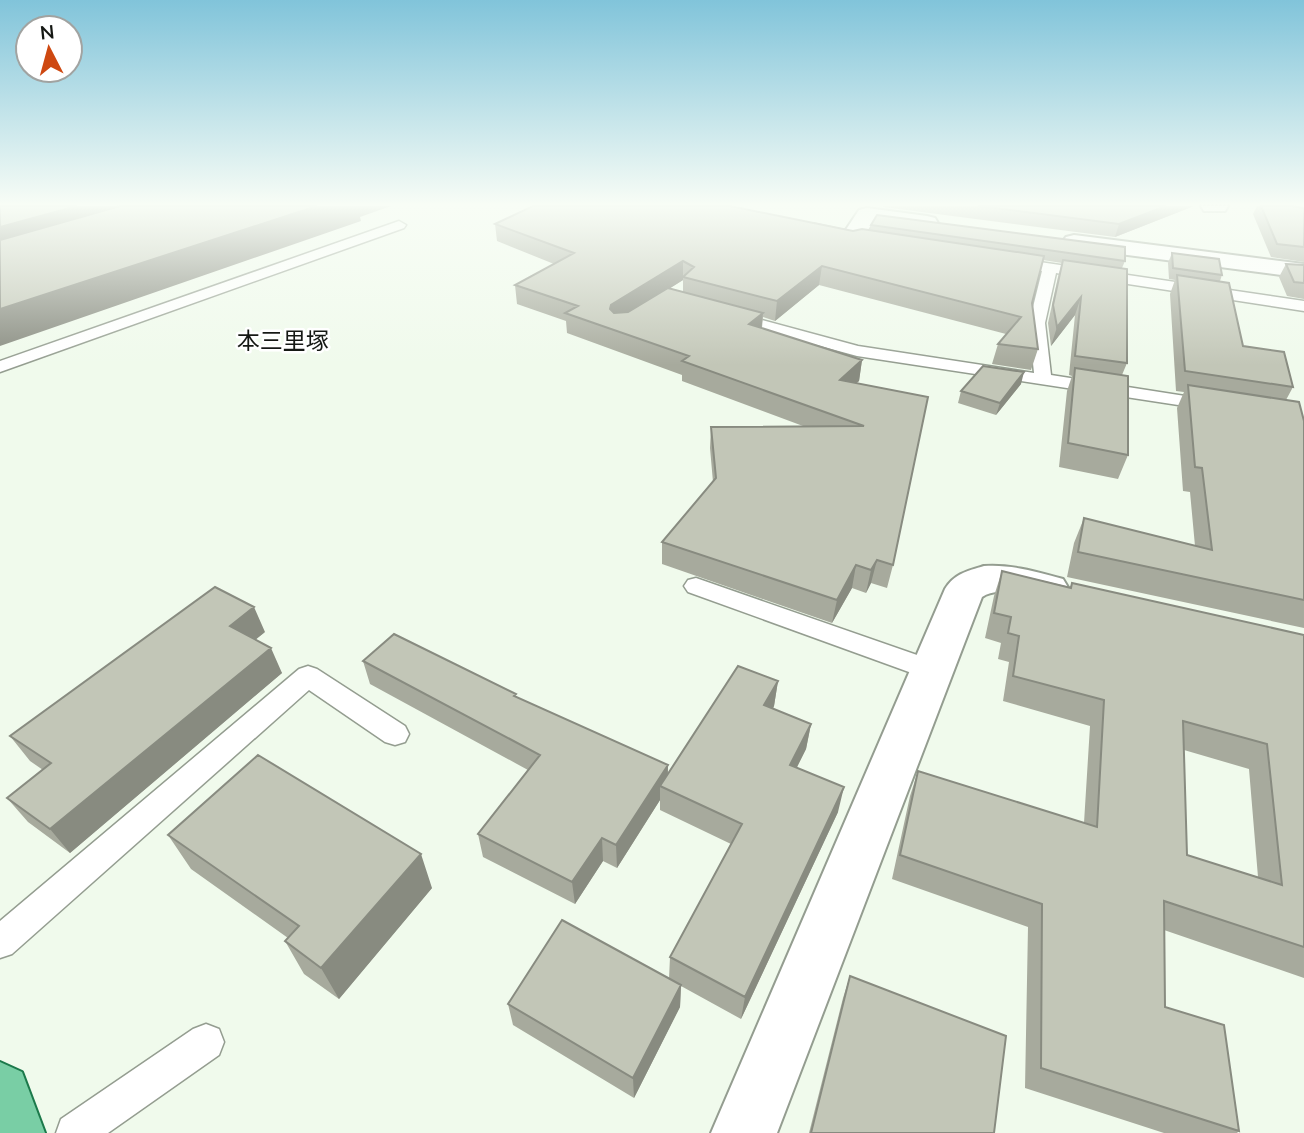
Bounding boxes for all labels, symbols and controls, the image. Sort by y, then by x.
north arrow [14,14,84,84]
text: N [39,19,56,45]
district label: 本三里塚 [237,326,329,355]

